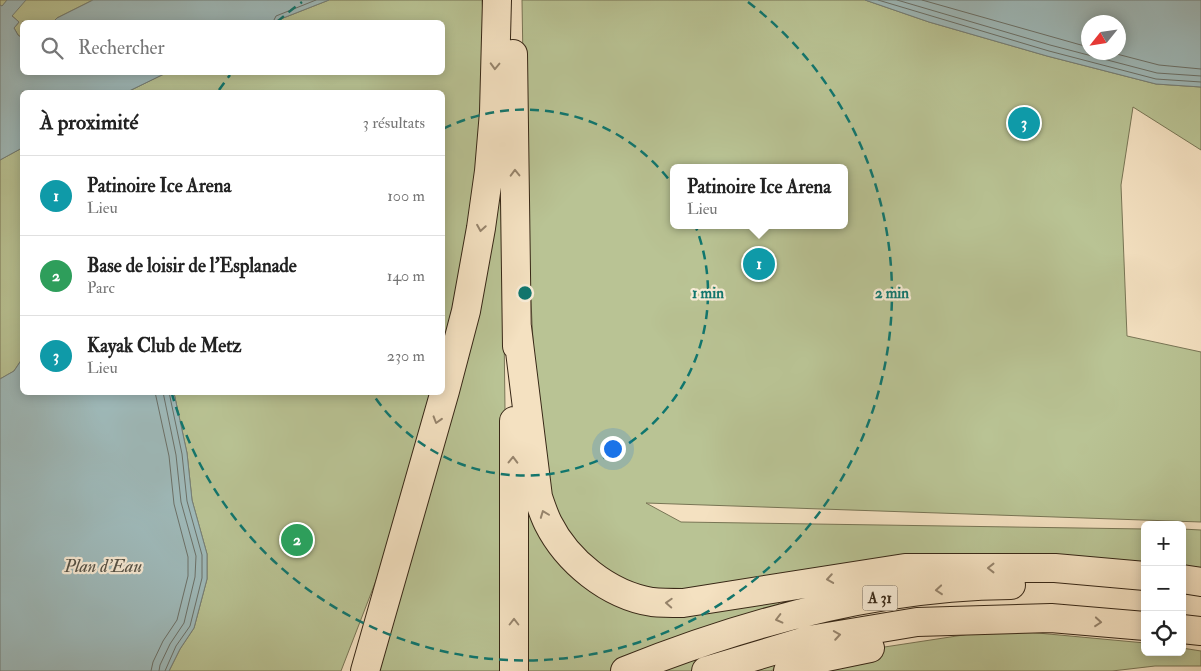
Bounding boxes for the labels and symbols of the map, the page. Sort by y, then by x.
north arrow [1081,15,1126,60]
one-way arrow [490,62,501,70]
pin: 3 [1008,104,1040,142]
one-way arrow [510,169,520,177]
one-way arrow [476,224,487,232]
pin: 1 [743,245,775,283]
centre of rings [516,284,534,302]
text: 1 min [692,284,724,303]
text: 2 min [875,284,909,303]
one-way arrow [432,416,442,424]
your location [600,436,626,462]
one-way arrow [508,456,518,464]
one-way arrow [540,510,550,518]
pin: 2 [281,521,313,559]
water label: Plan d'Eau [63,555,142,578]
one-way arrow [987,563,995,573]
one-way arrow [825,574,834,584]
one-way arrow [934,584,942,595]
road number: A 31 [862,586,898,610]
one-way arrow [665,597,673,608]
one-way arrow [775,613,784,624]
one-way arrow [1094,616,1102,627]
one-way arrow [509,618,519,626]
one-way arrow [833,631,842,641]

